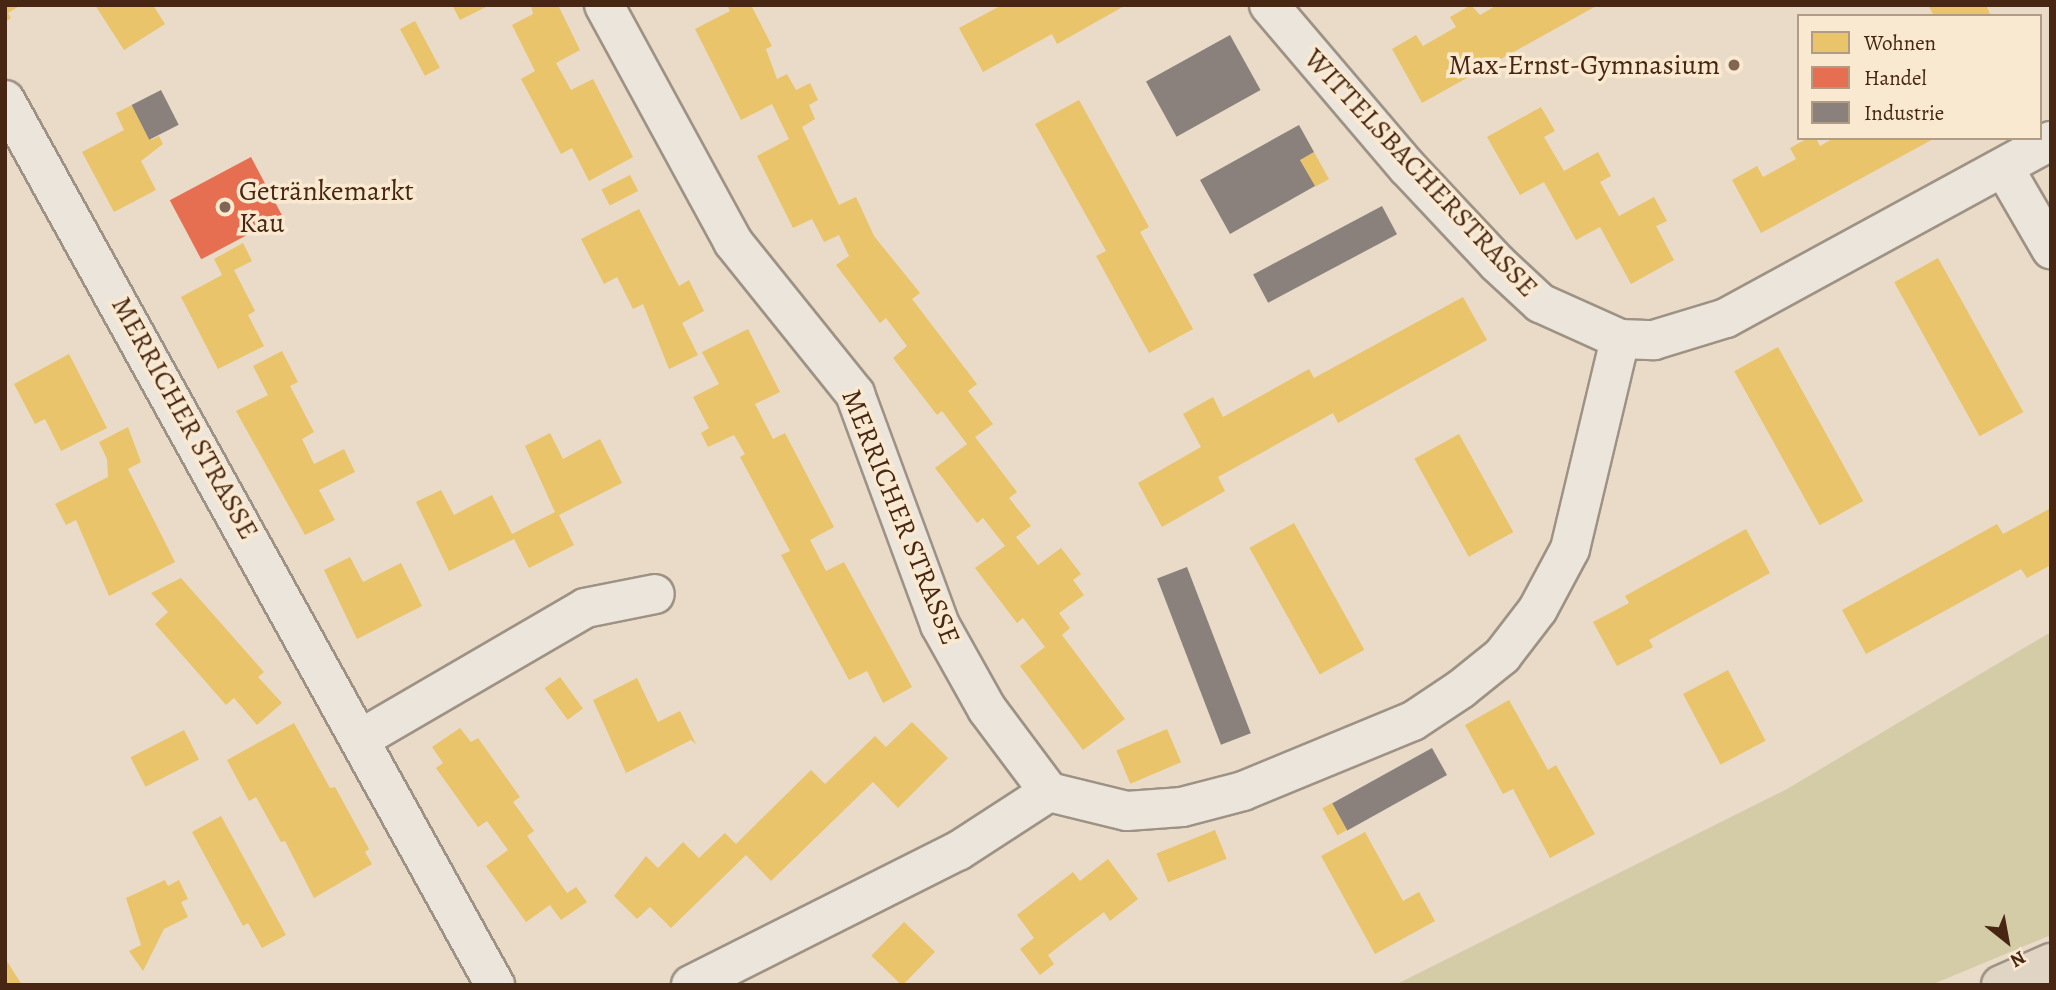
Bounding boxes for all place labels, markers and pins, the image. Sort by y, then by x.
place label: Max-Ernst-Gymnasium [1448,48,1720,82]
marker: Max-Ernst-Gymnasium [1726,57,1742,73]
place label: Getränkemarkt Kau [239,174,414,240]
marker: Getränkemarkt Kau [217,199,233,215]

